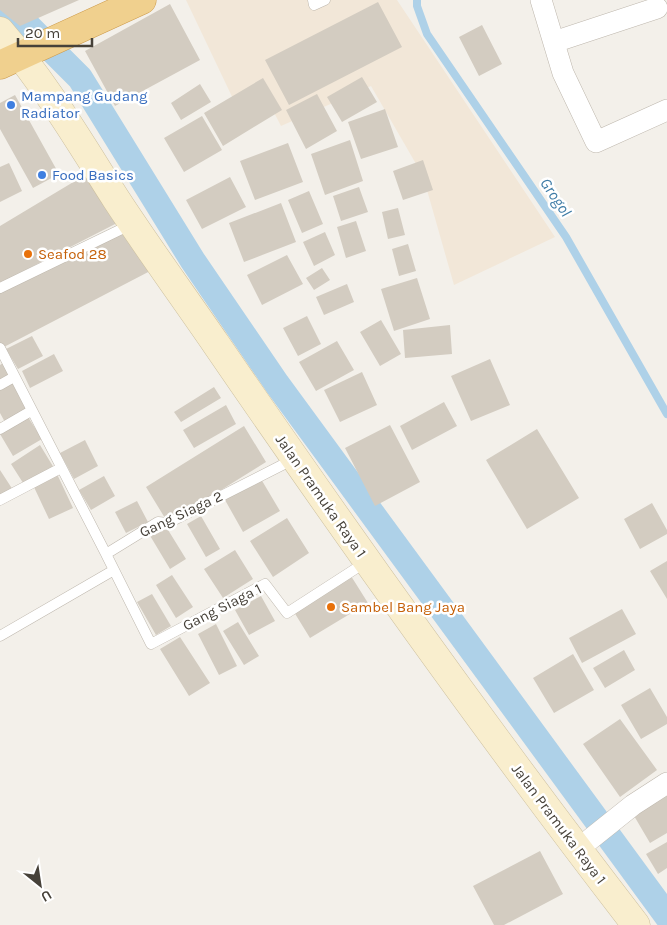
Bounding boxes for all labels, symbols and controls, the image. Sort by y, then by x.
scale bar [18,15,91,47]
text: 20 m [25,24,60,42]
place label: Mampang Gudang Radiator [21,87,148,122]
marker: Mampang Gudang Radiator [5,99,17,111]
place label: Food Basics [52,166,134,184]
marker: Food Basics [36,169,48,181]
water label: Grogol [536,174,576,220]
place label: Seafod 28 [38,245,107,263]
marker: Seafod 28 [22,248,34,260]
street label: Jalan Pramuka Raya 1 [272,431,370,561]
street label: Gang Siaga 2 [137,487,225,541]
street label: Gang Siaga 1 [180,579,264,635]
place label: Sambel Bang Jaya [341,598,465,616]
marker: Sambel Bang Jaya [325,601,337,613]
street label: Jalan Pramuka Raya 1 [508,760,610,888]
north arrow [15,860,65,910]
text: U [38,886,55,906]

